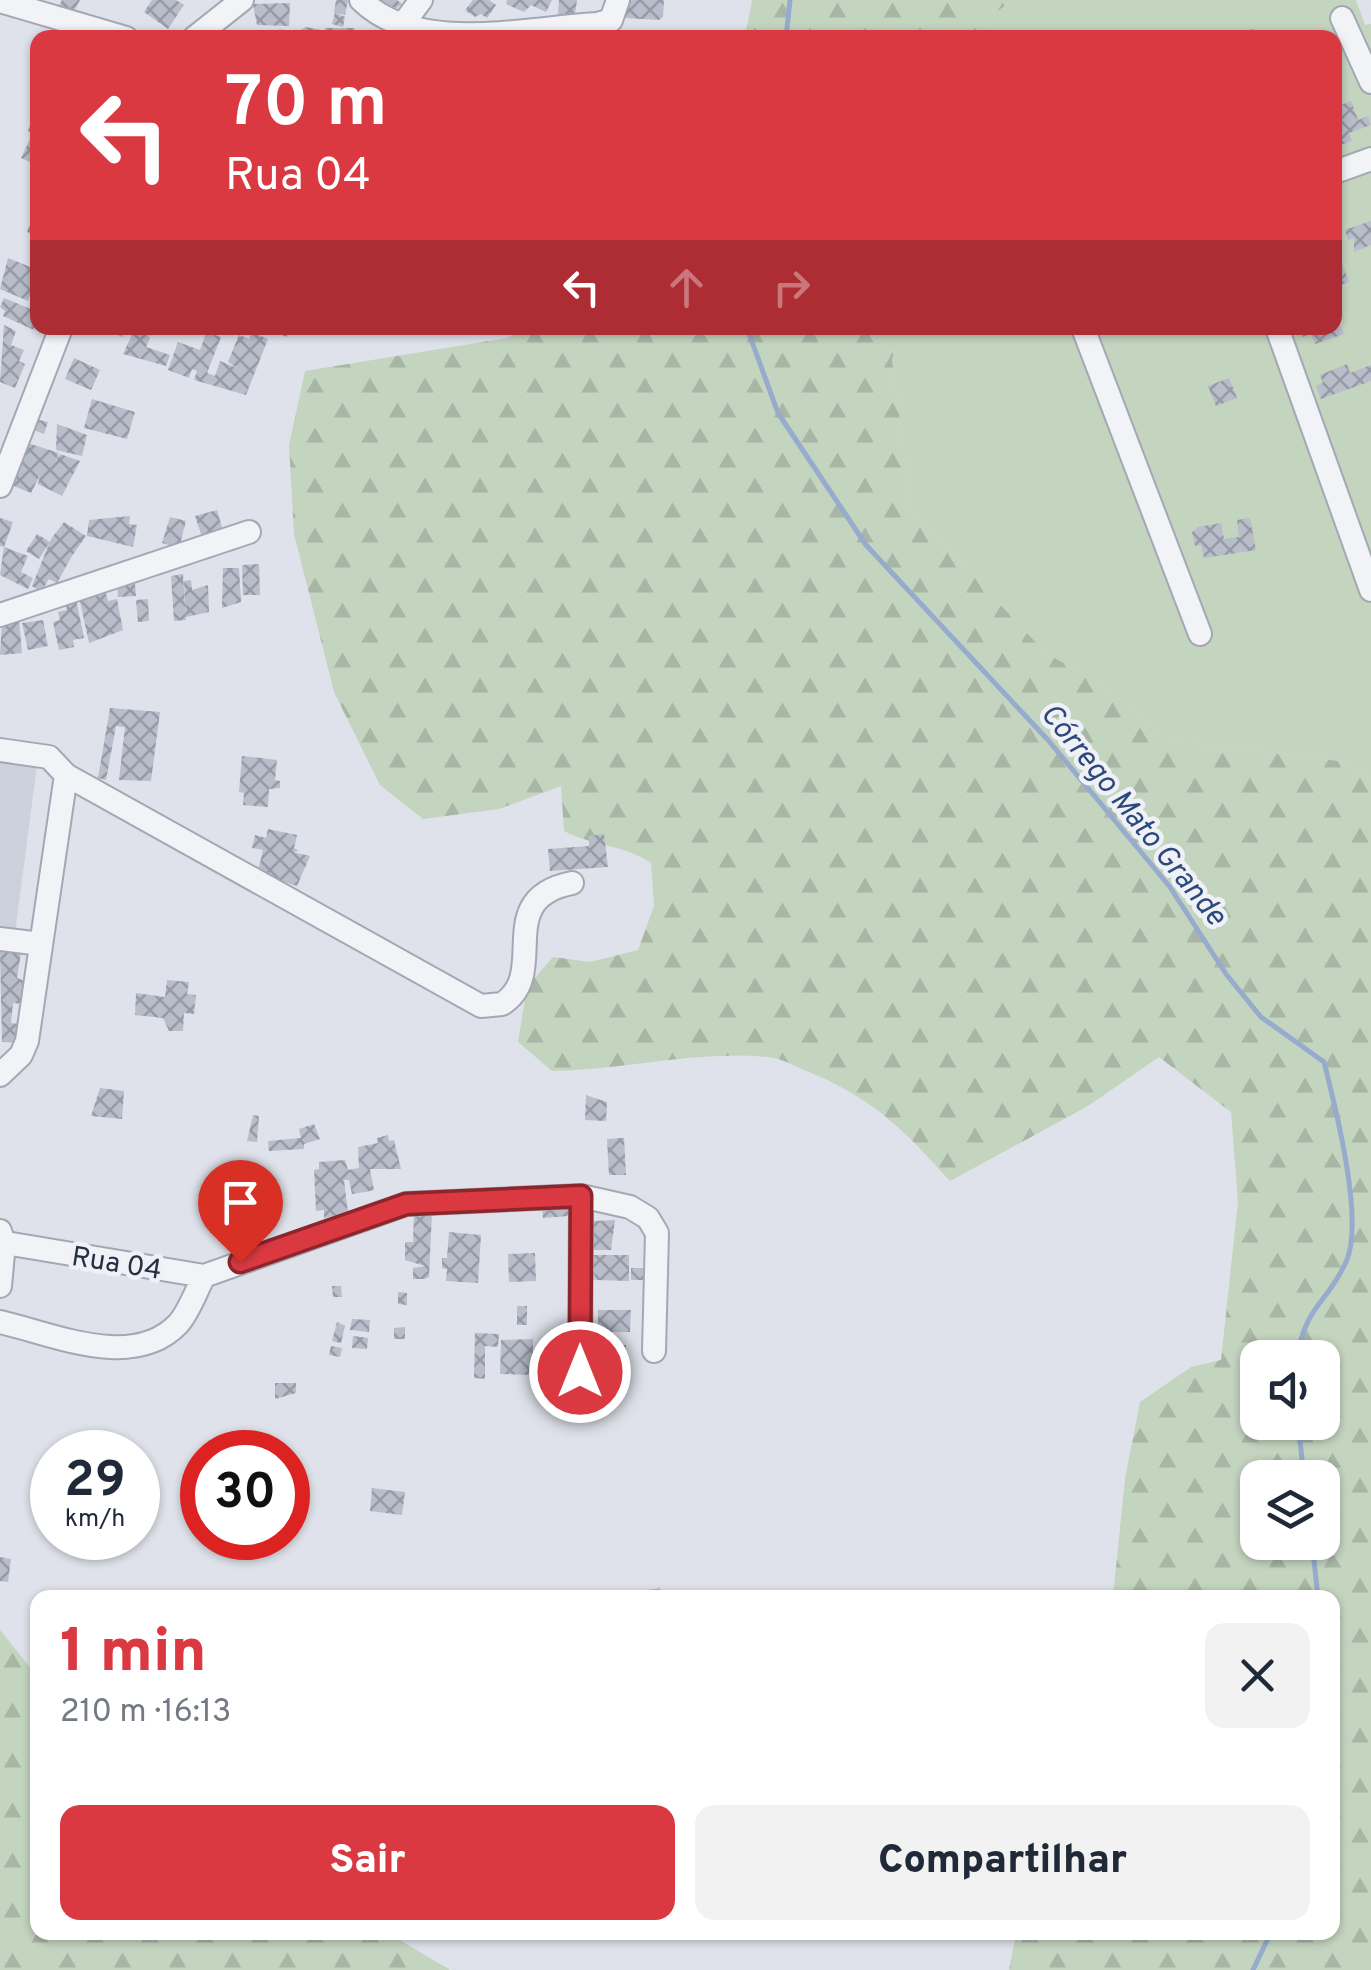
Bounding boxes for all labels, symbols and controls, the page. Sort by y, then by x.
text: 70 m [225,62,388,151]
icon: left [60,70,190,200]
text: Rua 04 [225,149,371,206]
icon: left [554,260,609,315]
icon: ahead [659,260,714,315]
icon: right [764,260,819,315]
water label: Córrego Mato Grande [1031,697,1233,935]
pin [198,1160,283,1263]
icon: arrive [213,1175,268,1230]
street label: Rua 04 [69,1240,164,1290]
position arrow [528,1320,632,1424]
map controls [1240,1340,1340,1560]
button: sound [1240,1340,1340,1440]
speed limit sign: 30 [180,1430,310,1560]
text: 29 [64,1451,126,1514]
button: layers [1240,1460,1340,1560]
text: km/h [65,1504,125,1536]
text: 1 min [60,1617,207,1693]
button: close [1205,1623,1310,1728]
text: 210 m · 16:13 [60,1693,231,1733]
button: Sair [60,1805,675,1920]
button: Compartilhar [695,1805,1310,1920]

